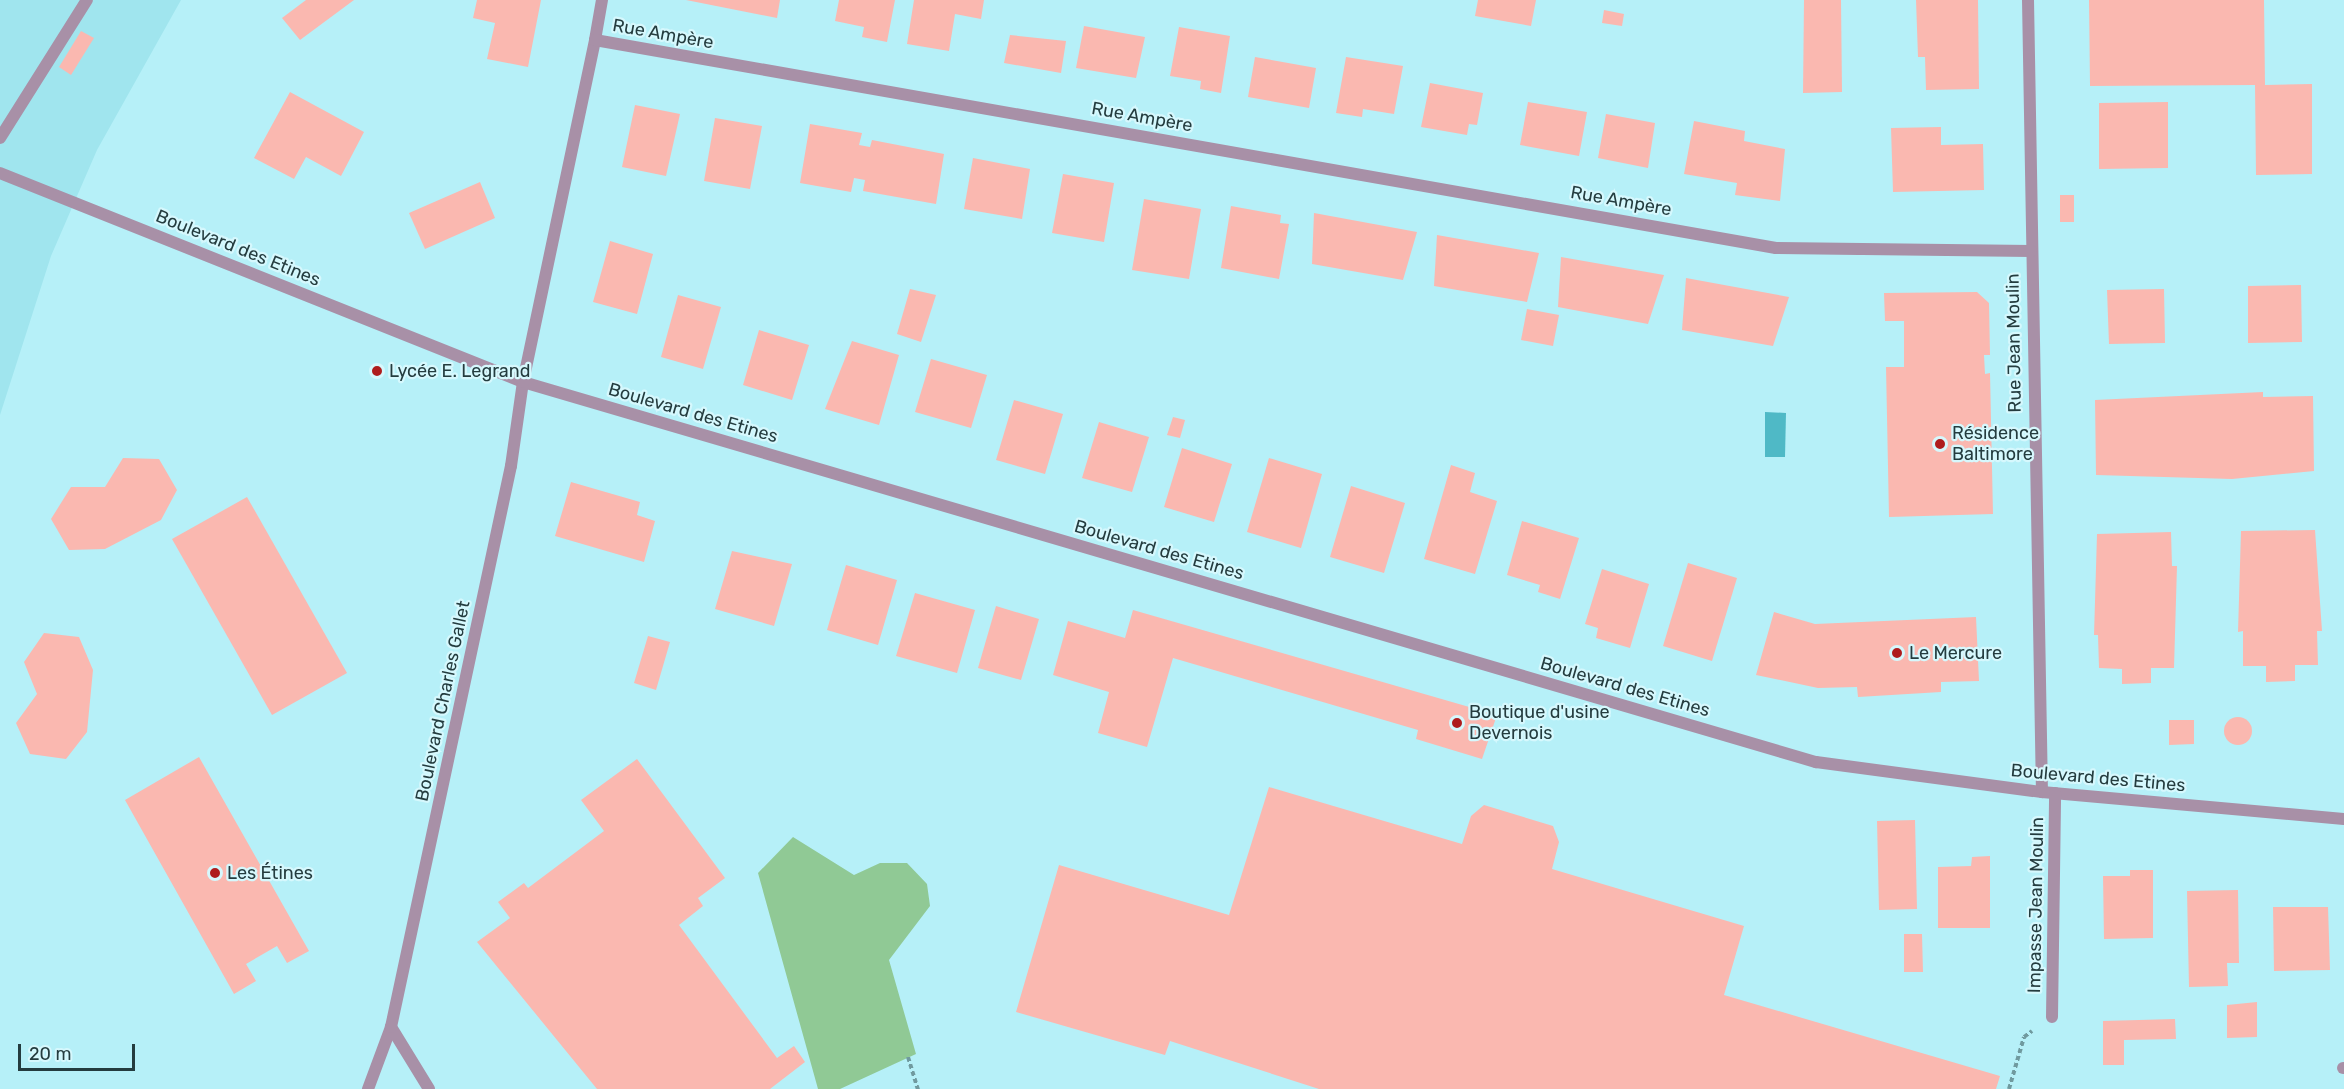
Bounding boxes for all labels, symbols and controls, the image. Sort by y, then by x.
street label: Rue Ampère [611,14,715,54]
street label: Rue Ampère [1090,97,1194,137]
street label: Rue Ampère [1569,181,1673,221]
street label: Boulevard des Etines [153,205,323,291]
street label: Rue Jean Moulin [2002,273,2026,413]
place label: Lycée E. Legrand [389,360,530,382]
marker: Lycée E. Legrand [370,364,384,378]
street label: Boulevard des Etines [606,378,780,448]
place label: Résidence Baltimore [1952,423,2039,466]
marker: Résidence Baltimore [1933,437,1947,451]
street label: Boulevard des Etines [1072,515,1246,585]
street label: Boulevard Charles Gallet [411,599,475,803]
place label: Le Mercure [1909,642,2002,664]
marker: Le Mercure [1890,646,1904,660]
street label: Boulevard des Etines [1538,652,1712,722]
place label: Boutique d'usine Devernois [1469,702,1610,744]
marker: Boutique d'usine Devernois [1450,716,1464,730]
street label: Boulevard des Etines [2010,760,2186,796]
street label: Impasse Jean Moulin [2024,817,2048,993]
place label: Les Étines [227,862,313,884]
marker: Les Étines [208,866,222,880]
scale bar [21,1032,138,1070]
text: 20 m [29,1043,71,1065]

